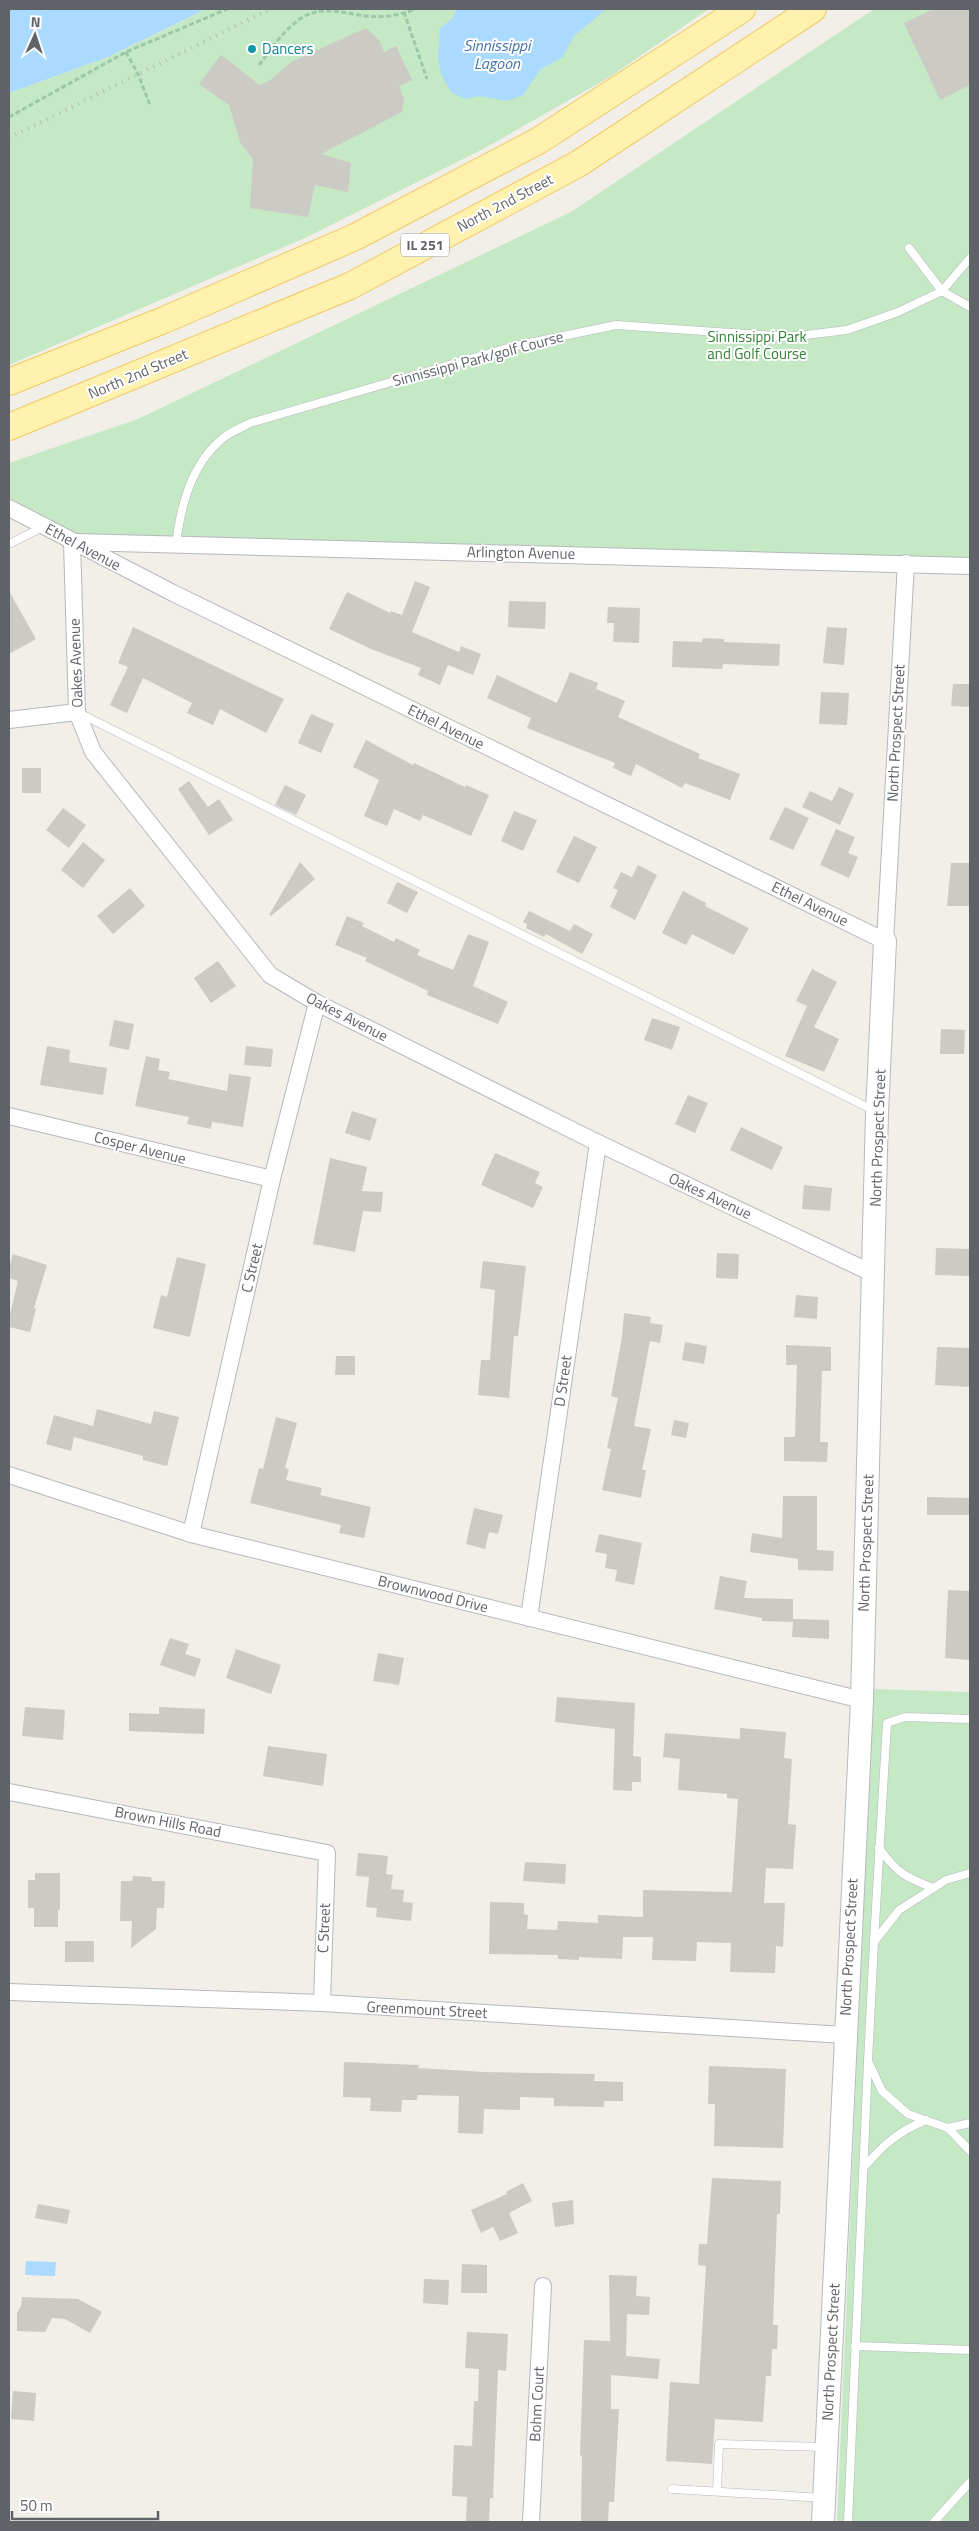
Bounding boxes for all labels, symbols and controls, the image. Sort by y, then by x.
north arrow [10,10,60,60]
text: N [30,11,41,32]
water label: Sinnissippi Lagoon [464,33,532,75]
place label: Dancers [262,37,313,60]
marker: Dancers [246,43,258,55]
street label: North 2nd Street [453,167,558,238]
road number: IL 251 [401,234,449,256]
street label: Sinnissippi Park/golf Course [390,325,566,392]
park label: Sinnissippi Park and Golf Course [707,325,807,365]
street label: North 2nd Street [84,342,192,405]
street label: Ethel Avenue [41,517,125,576]
street label: Arlington Avenue [467,540,575,565]
street label: Oakes Avenue [62,618,89,708]
street label: North Prospect Street [880,663,911,802]
street label: Ethel Avenue [404,698,488,755]
street label: Ethel Avenue [768,875,852,932]
street label: Oakes Avenue [302,986,392,1047]
street label: North Prospect Street [864,1068,891,1207]
street label: Cosper Avenue [92,1125,188,1170]
street label: Oakes Avenue [665,1166,755,1225]
street label: C Street [235,1240,269,1295]
street label: D Street [548,1353,578,1408]
street label: North Prospect Street [852,1473,879,1612]
street label: Brownwood Drive [376,1569,491,1618]
street label: Brown Hills Road [113,1800,223,1843]
street label: North Prospect Street [833,1877,864,2016]
street label: C Street [311,1902,336,1953]
street label: Greenmount Street [366,1995,489,2024]
street label: North Prospect Street [815,2282,846,2421]
street label: Bohm Court [523,2365,550,2442]
scale bar [12,2488,159,2520]
text: 50 m [20,2494,53,2517]

